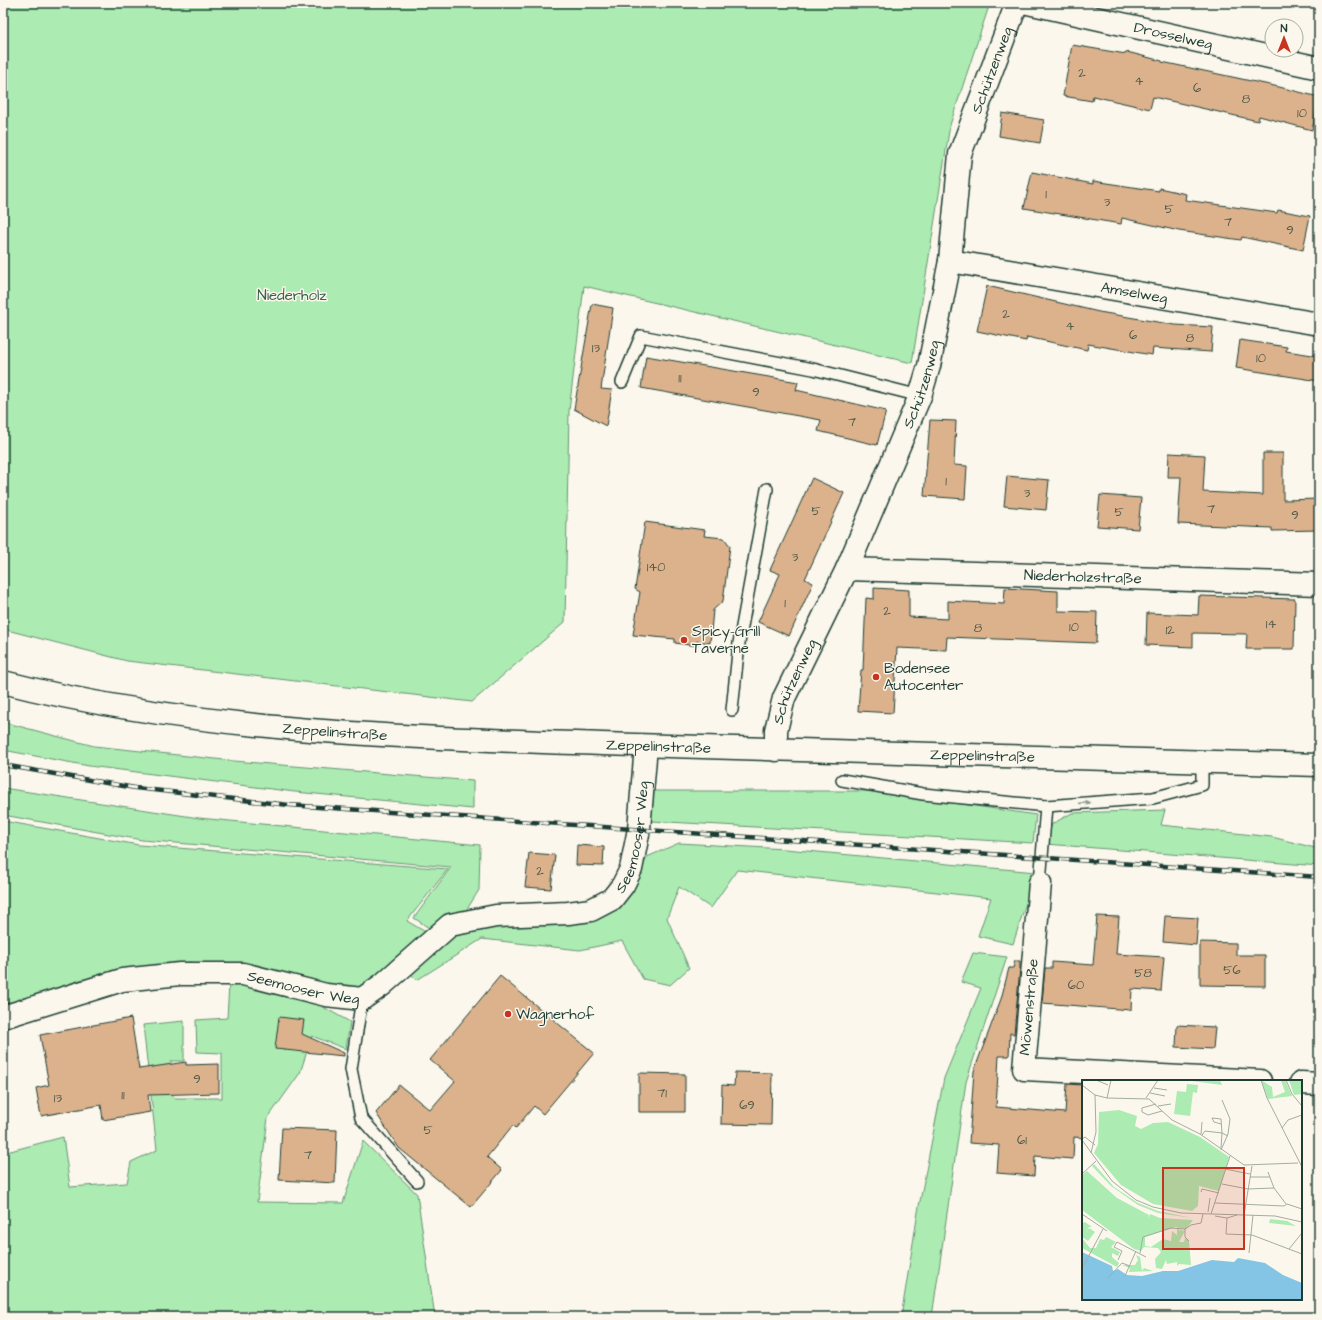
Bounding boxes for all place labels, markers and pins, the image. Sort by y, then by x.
place label: Spicy-Grill Taverne [692,621,760,659]
marker: Spicy-Grill Taverne [679,635,689,645]
place label: Bodensee Autocenter [884,658,963,696]
marker: Bodensee Autocenter [871,672,881,682]
place label: Wagnerhof [516,1004,594,1026]
marker: Wagnerhof [503,1009,513,1019]

